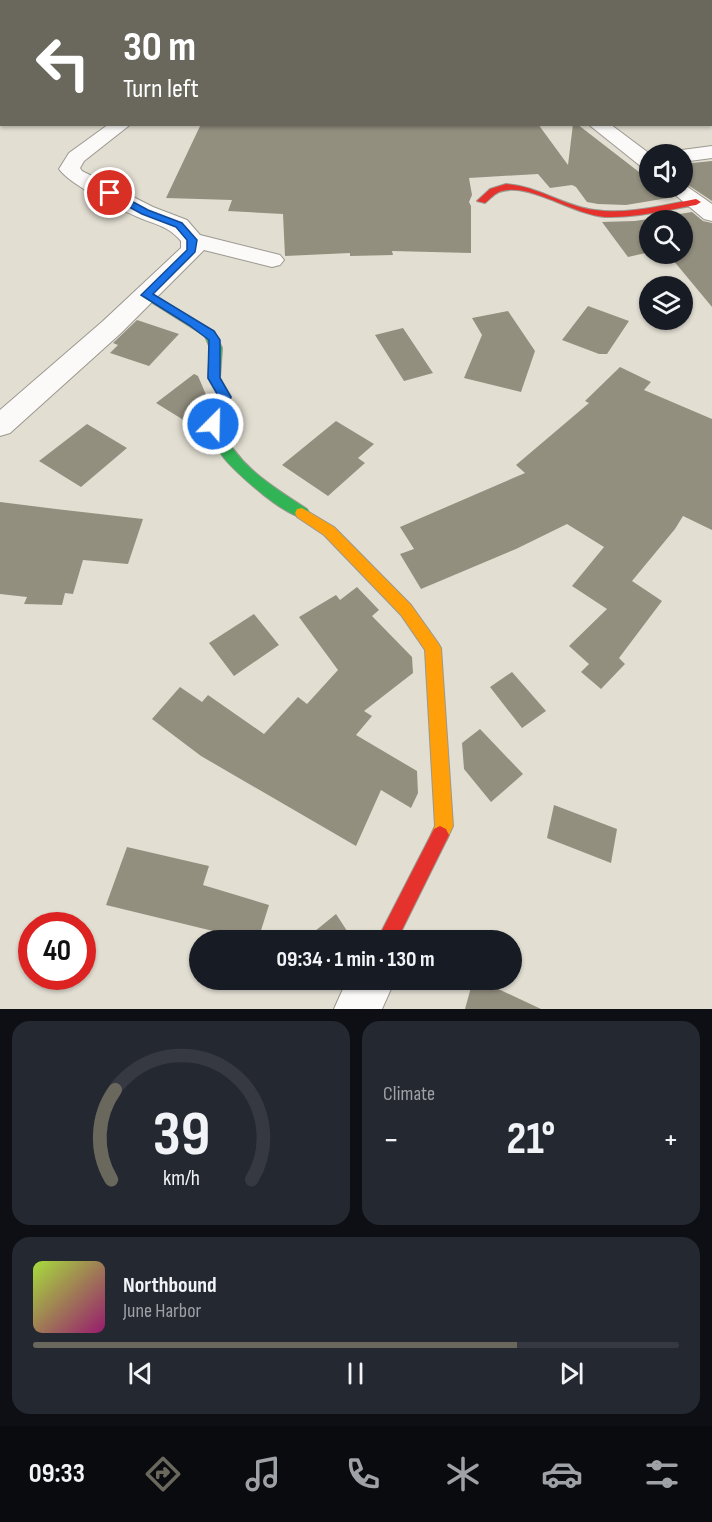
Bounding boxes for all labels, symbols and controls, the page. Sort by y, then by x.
text: 30 m [123,22,196,73]
icon: left [24,24,102,102]
text: Turn left [123,73,199,105]
map controls [639,144,693,330]
button: sound [639,144,693,198]
pin [84,167,135,218]
icon: arrive [93,176,126,209]
button: search [639,210,693,264]
button: layers [639,276,693,330]
position arrow [181,392,245,456]
speed limit sign: 40 [18,912,96,990]
text: 09:34 · 1 min · 130 m [276,946,435,973]
text: Climate [383,1082,435,1106]
text: 39 [152,1098,210,1173]
text: 21° [507,1112,555,1167]
text: − [383,1120,399,1160]
text: + [663,1120,679,1160]
text: km/h [162,1166,200,1191]
text: Northbound [123,1272,217,1299]
text: June Harbor [123,1299,201,1323]
icon: previous [124,1357,157,1390]
icon: pause [339,1357,372,1390]
icon: next [555,1357,588,1390]
icon: directions [142,1453,184,1495]
icon: music [242,1453,284,1495]
icon: phone [342,1453,384,1495]
icon: climate [442,1453,484,1495]
icon: car [541,1453,583,1495]
icon: filters [641,1453,683,1495]
text: 09:33 [29,1458,85,1490]

